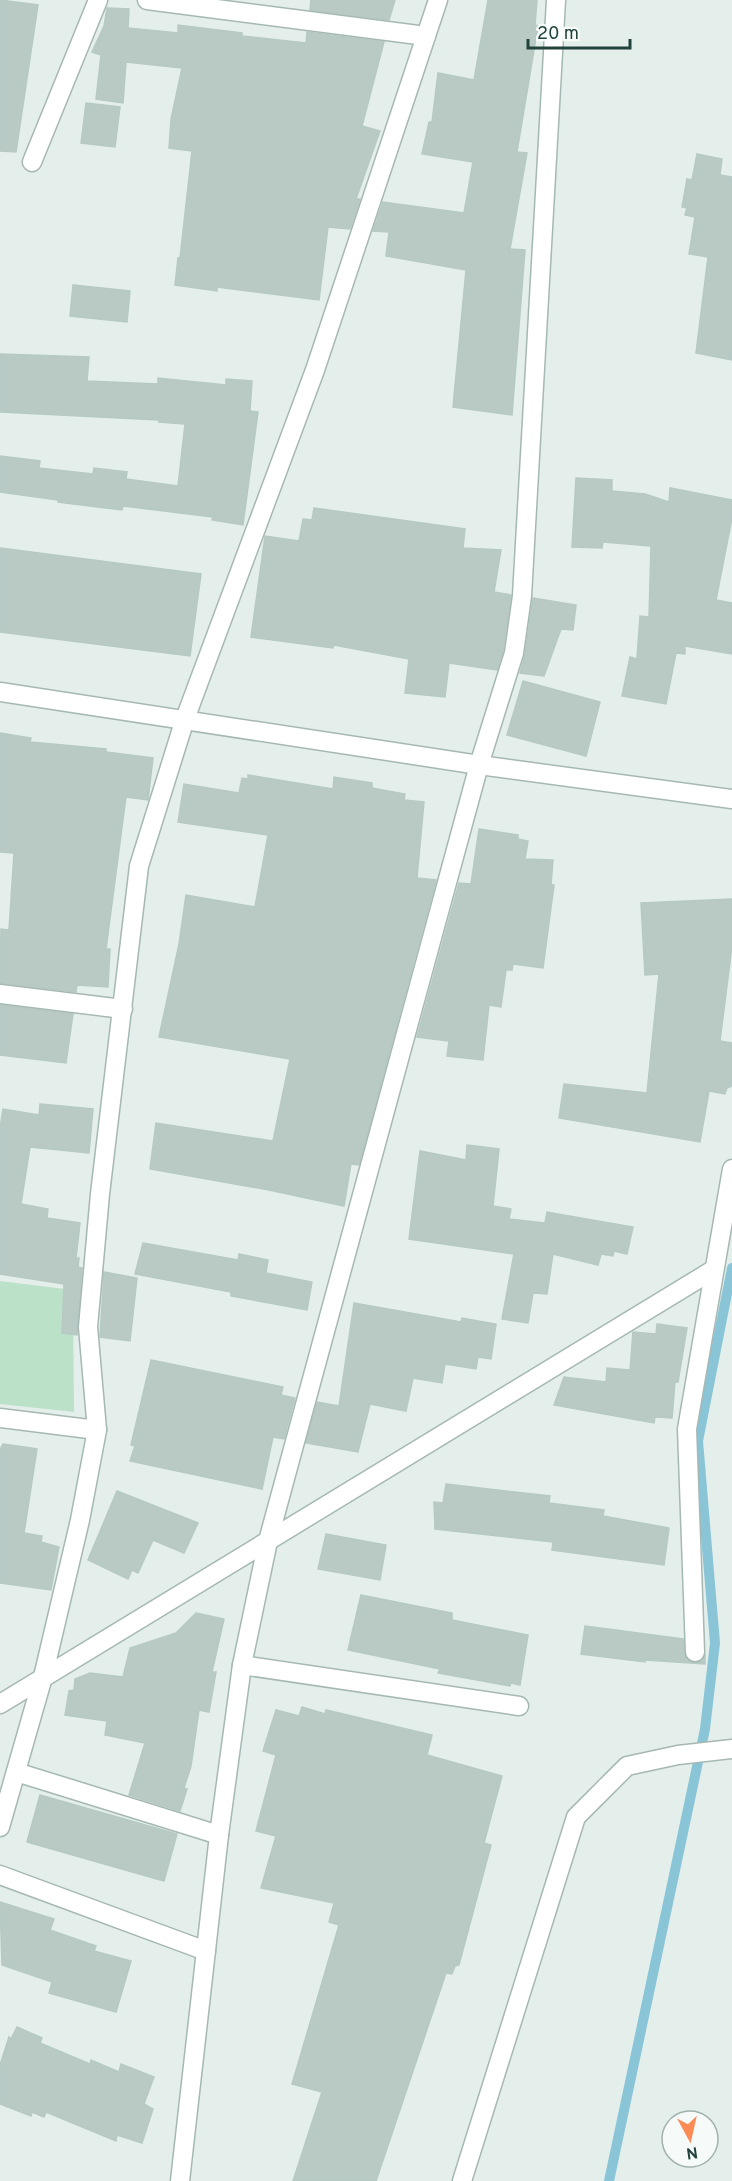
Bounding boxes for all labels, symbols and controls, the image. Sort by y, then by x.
scale bar [528,12,630,50]
text: 20 m [537,23,579,46]
north arrow [660,2109,720,2169]
text: N [685,2141,699,2163]

